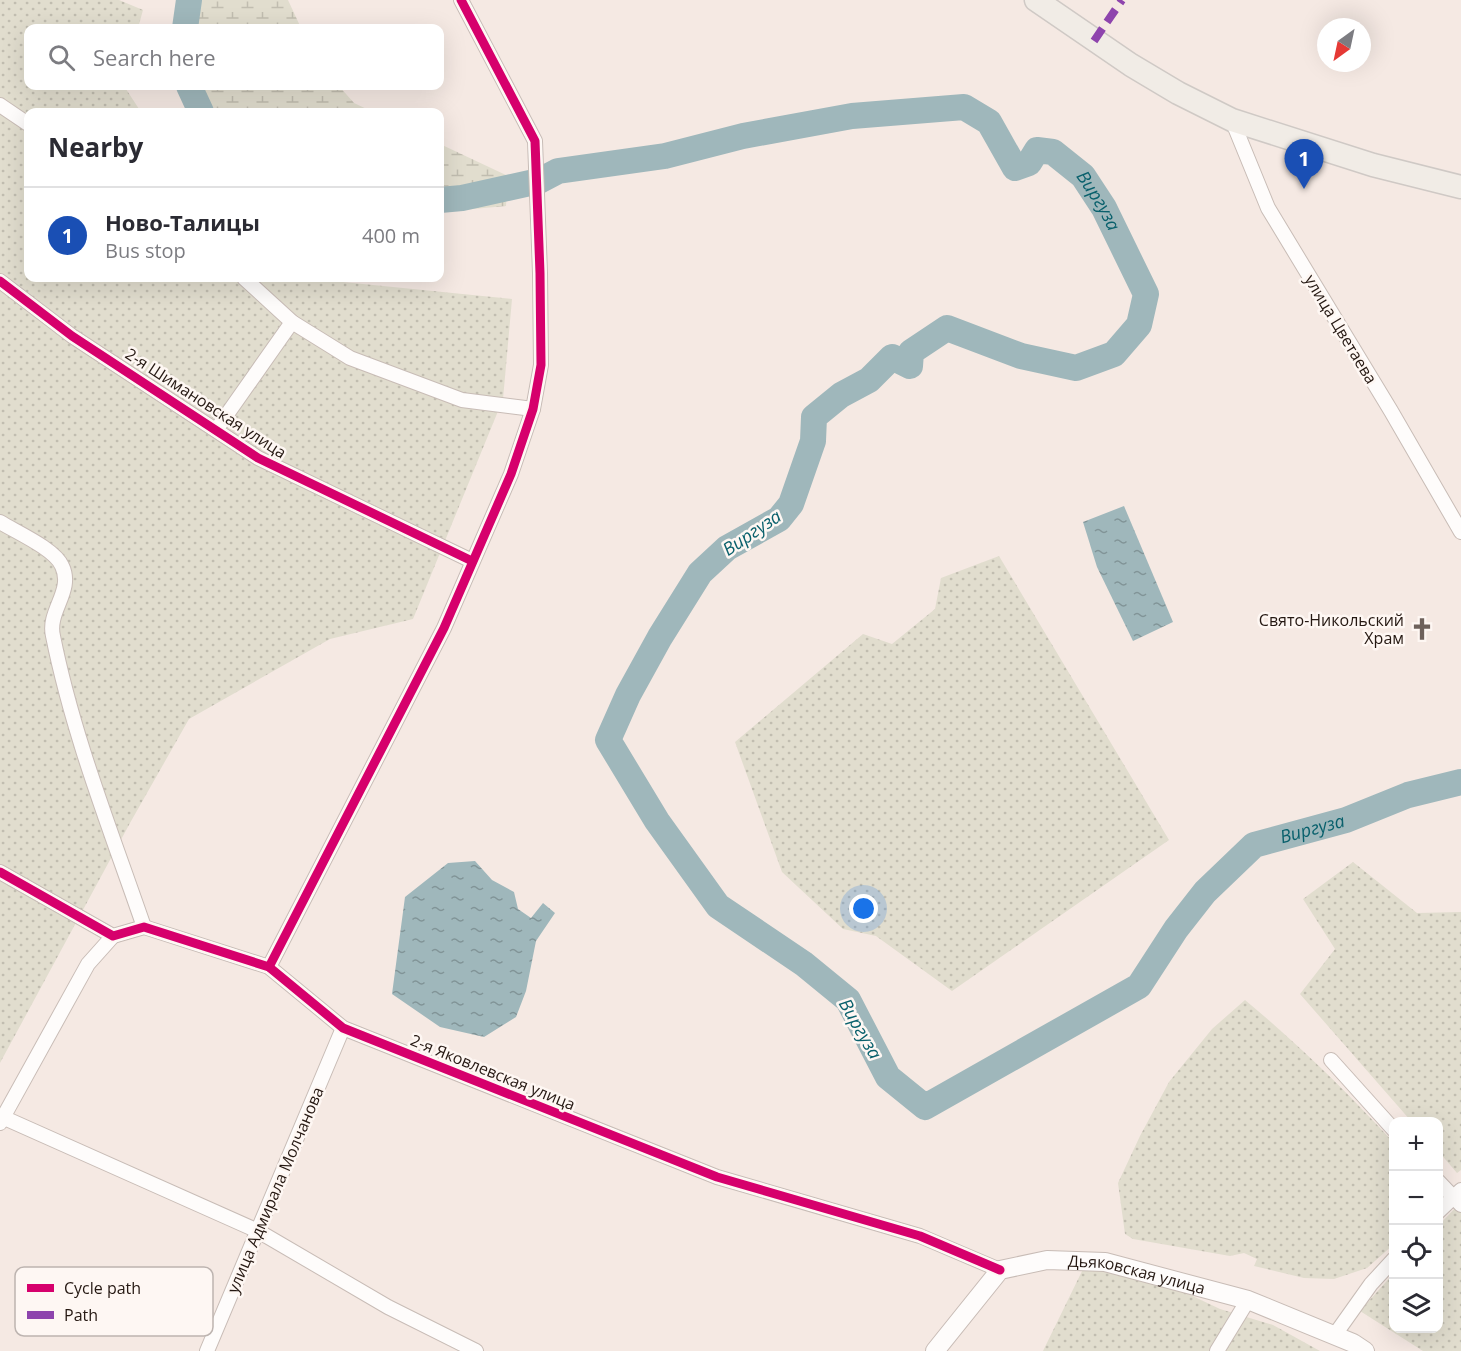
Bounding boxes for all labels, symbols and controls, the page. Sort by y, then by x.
north arrow [1317,18,1371,72]
search box [24,24,444,90]
icon: search [45,41,78,74]
text: Search here [93,42,216,72]
text: Nearby [48,129,143,165]
pin: 1 [1284,140,1324,189]
water label: Виргуза [1072,166,1126,234]
text: Ново-Талицы [105,207,260,237]
text: 1 [62,222,73,249]
text: 400 m [362,222,420,249]
text: Bus stop [105,237,186,264]
street label: улица Цветаева [1300,270,1382,388]
street label: 2-я Шимановская улица [121,343,291,463]
water label: Виргуза [717,504,786,561]
place label: Свято-Никольский Храм [1259,609,1404,649]
church icon: Свято-Никольский Храм [1409,616,1435,642]
water label: Виргуза [1277,808,1347,848]
your location [849,894,878,923]
water label: Виргуза [834,994,888,1063]
street label: 2-я Яковлевская улица [407,1029,579,1115]
street label: улица Адмирала Молчанова [221,1083,329,1297]
map controls [1389,1117,1443,1333]
button: + [1389,1117,1443,1171]
button: − [1389,1171,1443,1225]
button: locate [1389,1225,1443,1279]
street label: Дьяковская улица [1067,1250,1208,1299]
legend [15,1267,213,1336]
text: Cycle path [64,1277,141,1299]
button: layers [1389,1279,1443,1333]
text: Path [64,1304,98,1326]

